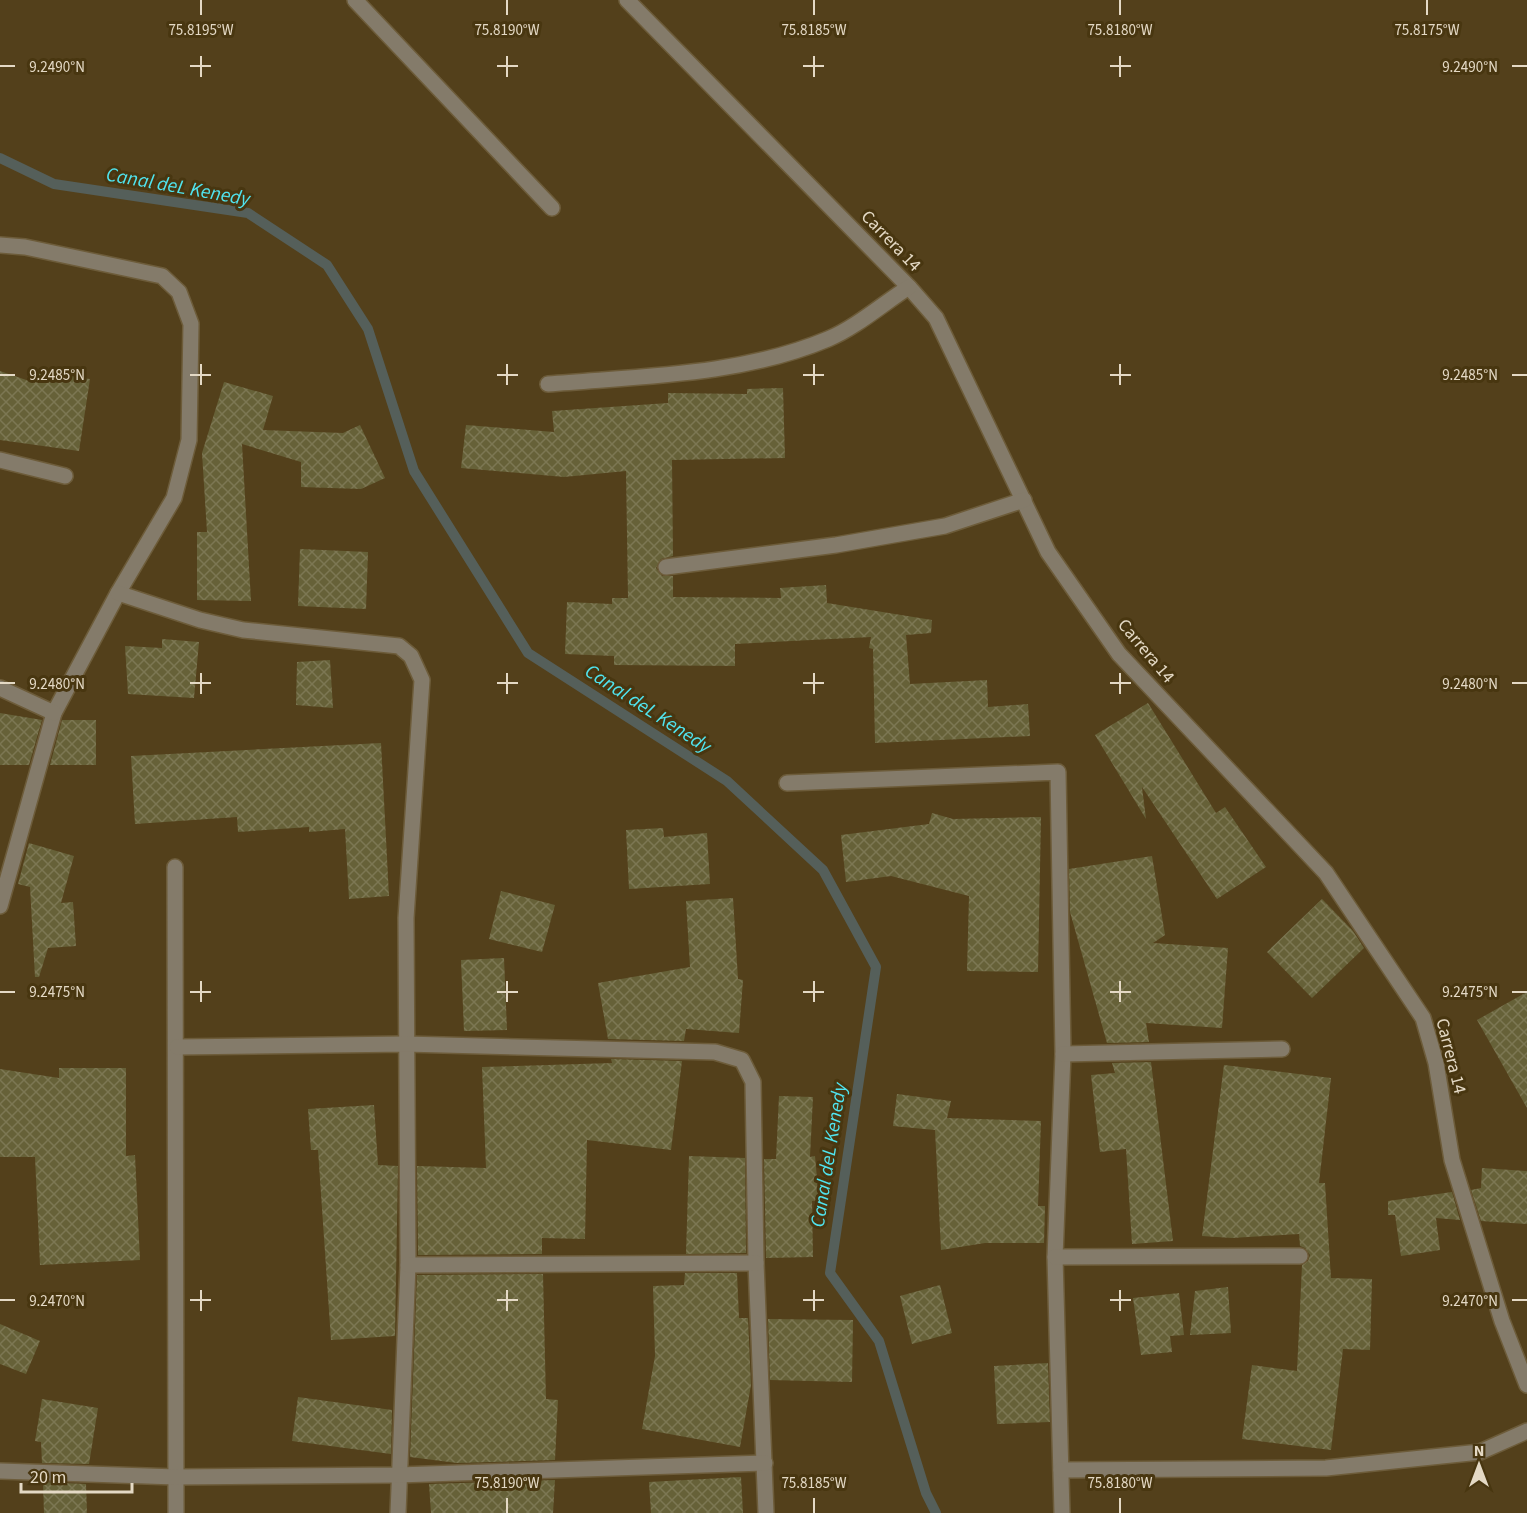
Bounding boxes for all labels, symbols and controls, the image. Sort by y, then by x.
text: 75.8195°W [168,20,234,41]
text: 75.8190°W [474,20,540,41]
text: 75.8185°W [781,20,847,41]
text: 75.8180°W [1087,20,1153,41]
text: 75.8175°W [1394,20,1460,41]
text: 9.2490°N [29,57,85,78]
text: 9.2490°N [1442,57,1498,78]
water label: Canal deL Kenedy [104,161,253,214]
street label: Carrera 14 [855,205,927,277]
text: 9.2485°N [29,365,85,386]
text: 9.2485°N [1442,365,1498,386]
street label: Carrera 14 [1112,613,1180,689]
water label: Canal deL Kenedy [579,658,718,761]
text: 9.2480°N [29,674,85,695]
text: 9.2480°N [1442,674,1498,695]
text: 9.2475°N [29,982,85,1003]
text: 9.2475°N [1442,982,1498,1003]
street label: Carrera 14 [1430,1016,1472,1096]
water label: Canal deL Kenedy [804,1080,854,1229]
text: 9.2470°N [29,1291,85,1312]
text: 9.2470°N [1442,1291,1498,1312]
north arrow [1449,1435,1509,1495]
text: N [1474,1440,1484,1462]
scale bar [21,1456,132,1494]
text: 20 m [30,1465,66,1490]
text: 75.8190°W [474,1473,540,1494]
text: 75.8185°W [781,1473,847,1494]
text: 75.8180°W [1087,1473,1153,1494]

